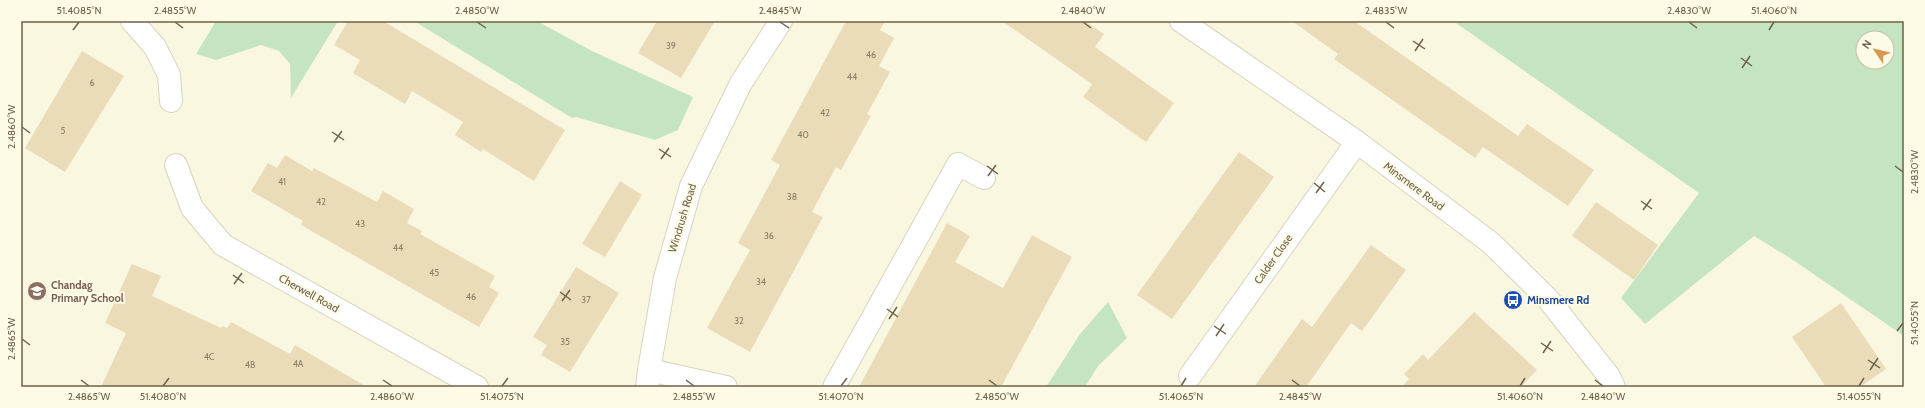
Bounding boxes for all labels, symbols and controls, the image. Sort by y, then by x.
text: 51.4085°N [57,4,101,17]
text: 2.4855°W [154,4,197,17]
text: 2.4850°W [455,4,499,17]
text: 2.4845°W [759,4,802,17]
text: 2.4840°W [1061,4,1106,17]
text: 2.4835°W [1365,4,1408,17]
text: 2.4830°W [1667,4,1711,17]
text: 51.4060°N [1751,4,1797,17]
north arrow [1855,30,1895,70]
text: N [1859,37,1875,51]
house number: 39 [666,40,676,51]
house number: 46 [866,49,876,60]
house number: 44 [847,71,857,82]
house number: 6 [89,77,95,88]
text: 2.4860°W [5,104,18,149]
house number: 42 [820,107,830,118]
house number: 5 [61,125,66,136]
house number: 40 [797,129,809,140]
text: 2.4830°W [1908,150,1921,194]
street label: Minsmere Road [1381,159,1447,213]
house number: 41 [278,176,286,187]
street label: Windrush Road [665,182,699,254]
house number: 38 [787,191,797,202]
house number: 42 [316,196,326,207]
house number: 43 [355,218,365,229]
house number: 36 [764,230,774,241]
street label: Calder Close [1251,231,1296,287]
house number: 44 [393,242,403,253]
house number: 45 [429,267,439,278]
street label: Cherwell Road [276,271,342,315]
house number: 34 [756,276,766,287]
place label: Chandag Primary School [51,278,124,305]
school or university icon: Chandag Primary School [26,280,48,302]
bus stop icon: Minsmere Rd [1502,289,1524,311]
house number: 46 [466,291,476,302]
place label: Minsmere Rd [1527,293,1589,307]
house number: 37 [581,294,591,305]
text: 51.4055°N [1908,301,1921,345]
house number: 32 [734,315,744,326]
text: 2.4865°W [5,317,18,360]
house number: 35 [560,336,570,347]
house number: 4C [204,351,215,362]
house number: 4A [293,358,304,369]
house number: 4B [245,359,256,370]
text: 2.4865°W [68,390,111,403]
text: 51.4080°N [140,390,186,403]
text: 2.4860°W [370,390,415,403]
text: 51.4075°N [480,390,524,403]
text: 2.4855°W [673,390,716,403]
text: 51.4070°N [818,390,864,403]
text: 2.4850°W [975,390,1019,403]
text: 51.4065°N [1159,390,1203,403]
text: 2.4845°W [1279,390,1322,403]
text: 51.4060°N [1497,390,1543,403]
text: 2.4840°W [1581,390,1626,403]
text: 51.4055°N [1837,390,1881,403]

